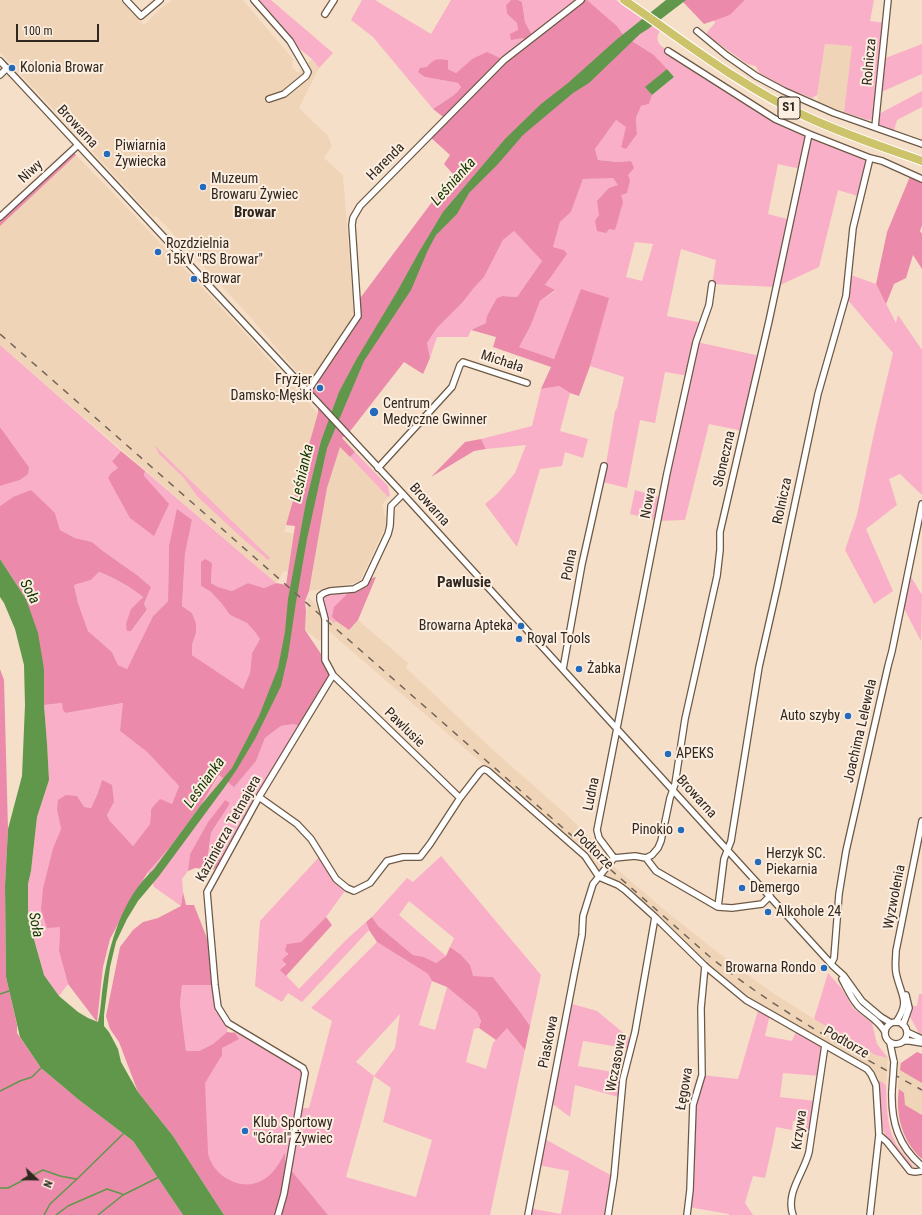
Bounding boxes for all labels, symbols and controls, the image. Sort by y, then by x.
scale bar [18,16,101,42]
text: 100 m [23,24,53,38]
street label: Rolnicza [860,38,880,86]
place label: Kolonia Browar [20,60,104,76]
marker: Kolonia Browar [7,63,17,73]
road number: S1 [778,97,800,119]
street label: Browarna [53,102,101,152]
place label: Piwiarnia Żywiecka [115,138,166,170]
street label: Harenda [364,140,408,184]
marker: Piwiarnia Żywiecka [102,149,112,159]
water label: Leśnianka [428,154,480,210]
street label: Niwy [15,157,47,187]
place label: Muzeum Browaru Żywiec [211,171,298,204]
marker: Muzeum Browaru Żywiec [198,182,208,192]
district label: Browar [234,204,276,222]
place label: Rozdzielnia 15kV "RS Browar" [166,236,263,268]
marker: Rozdzielnia 15kV "RS Browar" [153,247,163,257]
place label: Browar [202,271,241,287]
marker: Browar [189,274,199,284]
street label: Michała [479,347,525,377]
place label: Fryzjer Damsko-Męski [231,372,312,404]
marker: Fryzjer Damsko-Męski [315,383,325,393]
place label: Centrum Medyczne Gwinner [383,396,487,428]
marker: Centrum Medyczne Gwinner [368,406,380,418]
street label: Słoneczna [710,429,740,489]
water label: Leśnianka [288,443,318,503]
street label: Rolnicza [770,476,796,526]
street label: Browarna [405,480,453,530]
street label: Nowa [638,486,660,520]
street label: Polna [559,548,581,582]
district label: Pawlusie [437,574,491,592]
water label: Soła [15,577,43,607]
place label: Browarna Apteka [419,618,513,634]
marker: Browarna Apteka [516,621,526,631]
place label: Royal Tools [527,631,590,647]
marker: Royal Tools [514,634,524,644]
place label: Żabka [587,661,621,677]
marker: Żabka [574,664,584,674]
street label: Joachima Lelewela [841,677,881,785]
street label: Pawlusie [380,705,428,751]
place label: Auto szyby [780,708,840,724]
marker: Auto szyby [843,711,853,721]
place label: APEKS [676,746,714,762]
marker: APEKS [663,749,673,759]
water label: Leśnianka [181,754,229,812]
street label: Browarna [672,772,720,822]
street label: Kazimierza Tetmajera [193,773,265,885]
street label: Ludna [580,776,604,812]
place label: Pinokio [632,822,673,838]
marker: Pinokio [676,825,686,835]
street label: Podtorze [570,827,616,873]
place label: Herzyk SC. Piekarnia [766,846,826,878]
marker: Herzyk SC. Piekarnia [753,857,763,867]
street label: Wyzwolenia [881,863,909,931]
place label: Demergo [750,880,800,896]
marker: Demergo [737,883,747,893]
place label: Alkohole 24 [776,904,841,920]
marker: Alkohole 24 [763,907,773,917]
water label: Soła [24,911,46,939]
place label: Browarna Rondo [725,960,816,976]
marker: Browarna Rondo [819,963,829,973]
street label: Piaskowa [536,1014,562,1070]
street label: Podtorze [820,1023,872,1063]
street label: Wczasowa [603,1032,631,1094]
street label: Łęgowa [673,1066,697,1112]
street label: Krzywa [789,1109,811,1151]
place label: Klub Sportowy "Góral" Żywiec [253,1115,333,1148]
marker: Klub Sportowy "Góral" Żywiec [240,1126,250,1136]
north arrow [16,1159,56,1199]
text: N [40,1178,55,1189]

